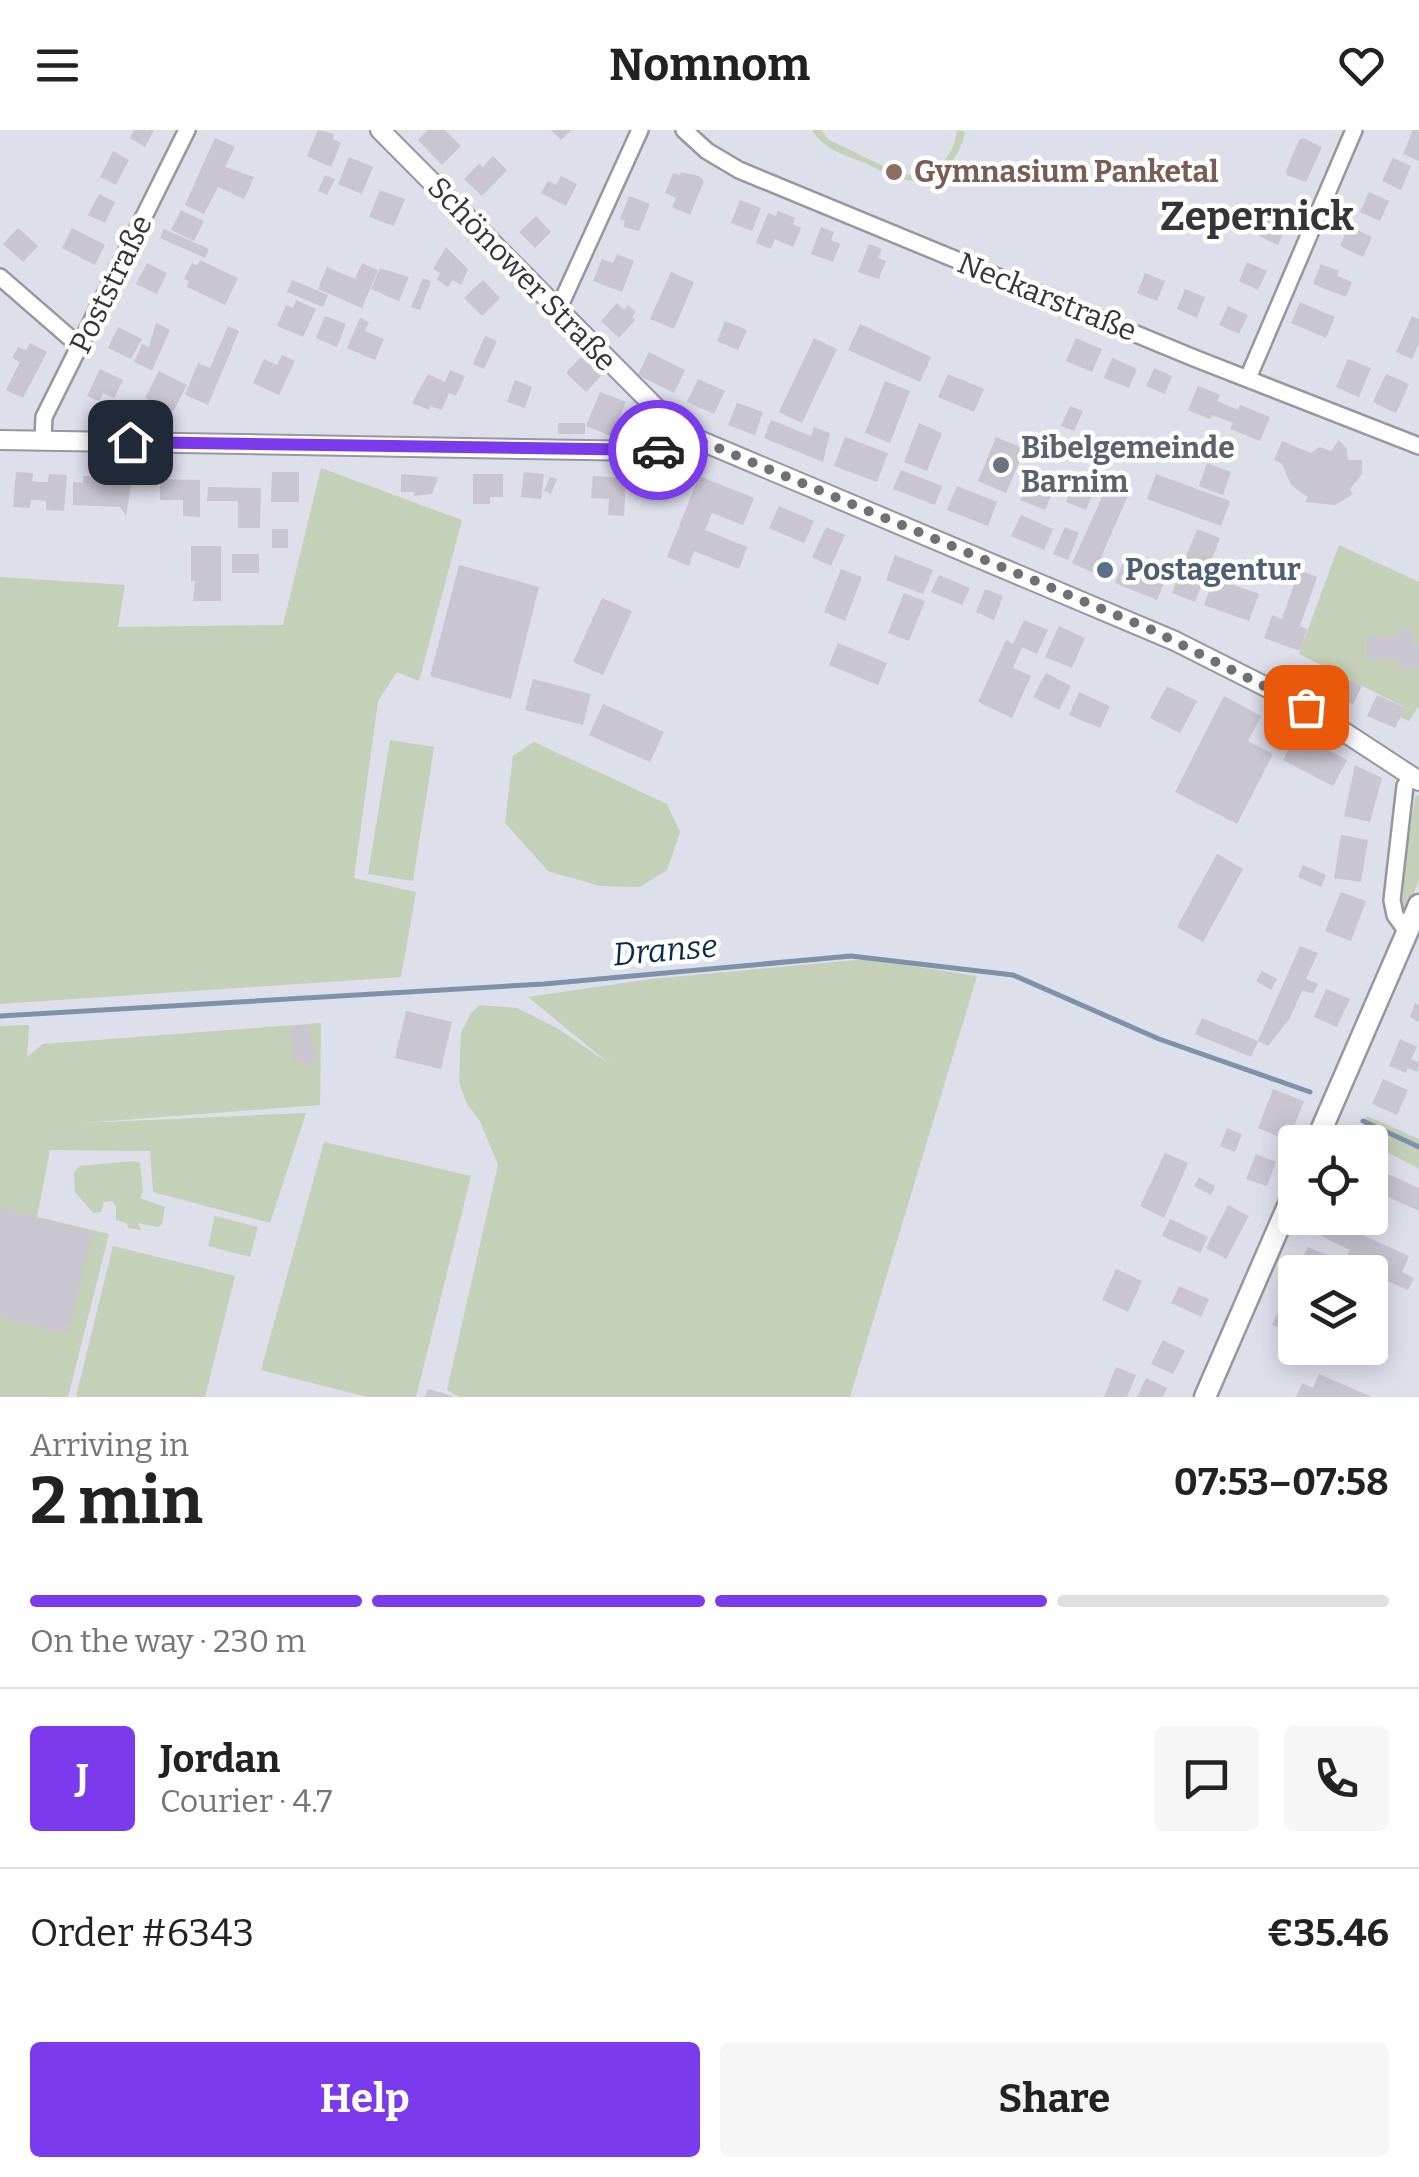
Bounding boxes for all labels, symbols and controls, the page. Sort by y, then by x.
icon: menu [30,38,85,93]
text: Nomnom [609,38,810,92]
icon: heart [1334,38,1389,93]
place label: Gymnasium Panketal [914,154,1219,190]
marker: Gymnasium Panketal [883,161,905,183]
street label: Schönower Straße [420,169,624,379]
district label: Zepernick [1160,193,1354,241]
street label: Poststraße [62,209,160,359]
street label: Neckarstraße [952,245,1142,349]
pin [88,400,173,485]
courier [608,400,708,500]
icon: home [103,415,158,470]
icon: car [631,423,686,478]
place label: Bibelgemeinde Barnim [1021,430,1235,500]
marker: Bibelgemeinde Barnim [990,454,1012,476]
place label: Postagentur [1125,552,1301,588]
marker: Postagentur [1094,559,1116,581]
pin [1264,665,1349,750]
icon: bag [1279,680,1334,735]
water label: Dranse [611,927,719,973]
map controls [1278,1125,1388,1365]
button: locate [1278,1125,1388,1235]
button: layers [1278,1255,1388,1365]
text: Arriving in [30,1426,189,1464]
text: 07:53–07:58 [1174,1459,1389,1505]
text: 2 min [30,1462,203,1540]
text: On the way · 230 m [30,1622,306,1660]
button: chat [1154,1726,1259,1831]
button: phone [1284,1726,1389,1831]
text: Jordan [160,1736,280,1782]
text: J [76,1755,89,1801]
text: Courier · 4.7 [160,1782,332,1820]
text: Order #6343 [30,1910,254,1956]
text: €35.46 [1267,1910,1389,1956]
button: Help [30,2042,700,2157]
button: Share [720,2042,1389,2157]

